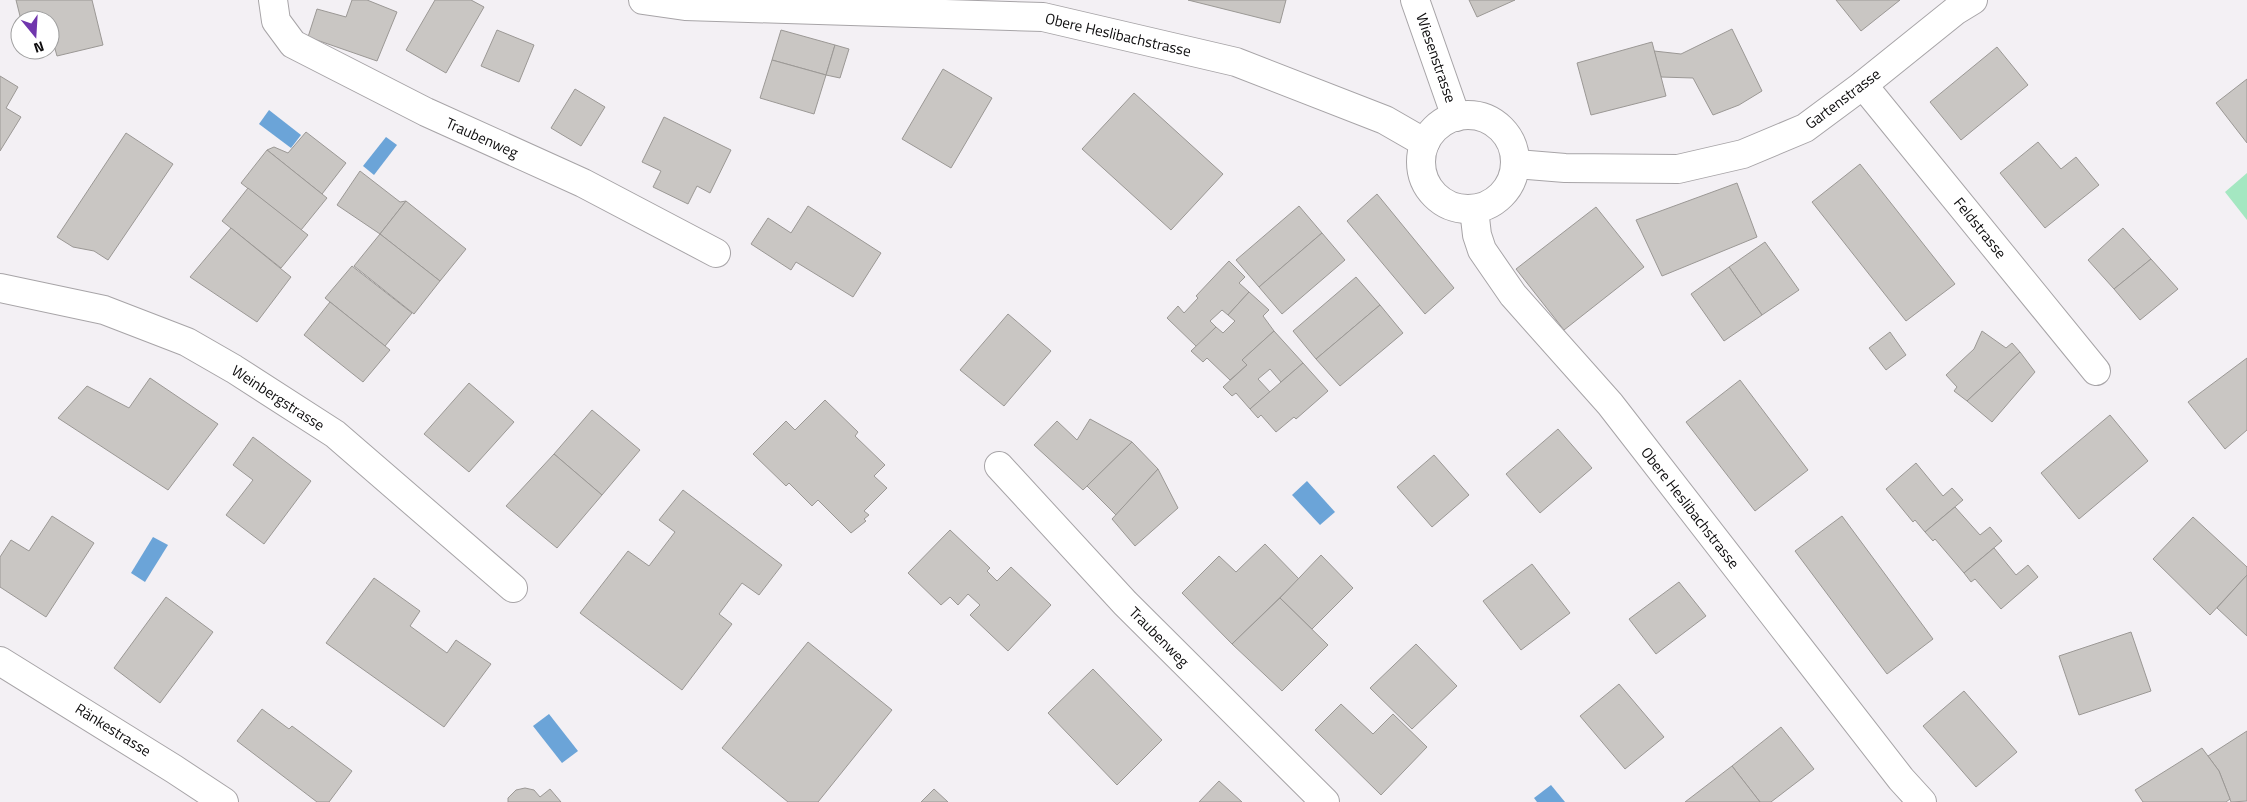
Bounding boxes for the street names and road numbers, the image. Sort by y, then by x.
street label: Obere Heslibachstrasse [1043,7,1193,62]
street label: Wiesenstrasse [1410,10,1463,106]
street label: Gartenstrasse [1800,63,1885,135]
street label: Traubenweg [442,111,522,164]
street label: Feldstrasse [1948,192,2012,263]
street label: Weinbergstrasse [227,359,329,436]
street label: Obere Heslibachstrasse [1635,442,1745,574]
street label: Traubenweg [1124,601,1195,672]
street label: Ränkestrasse [71,697,156,762]

